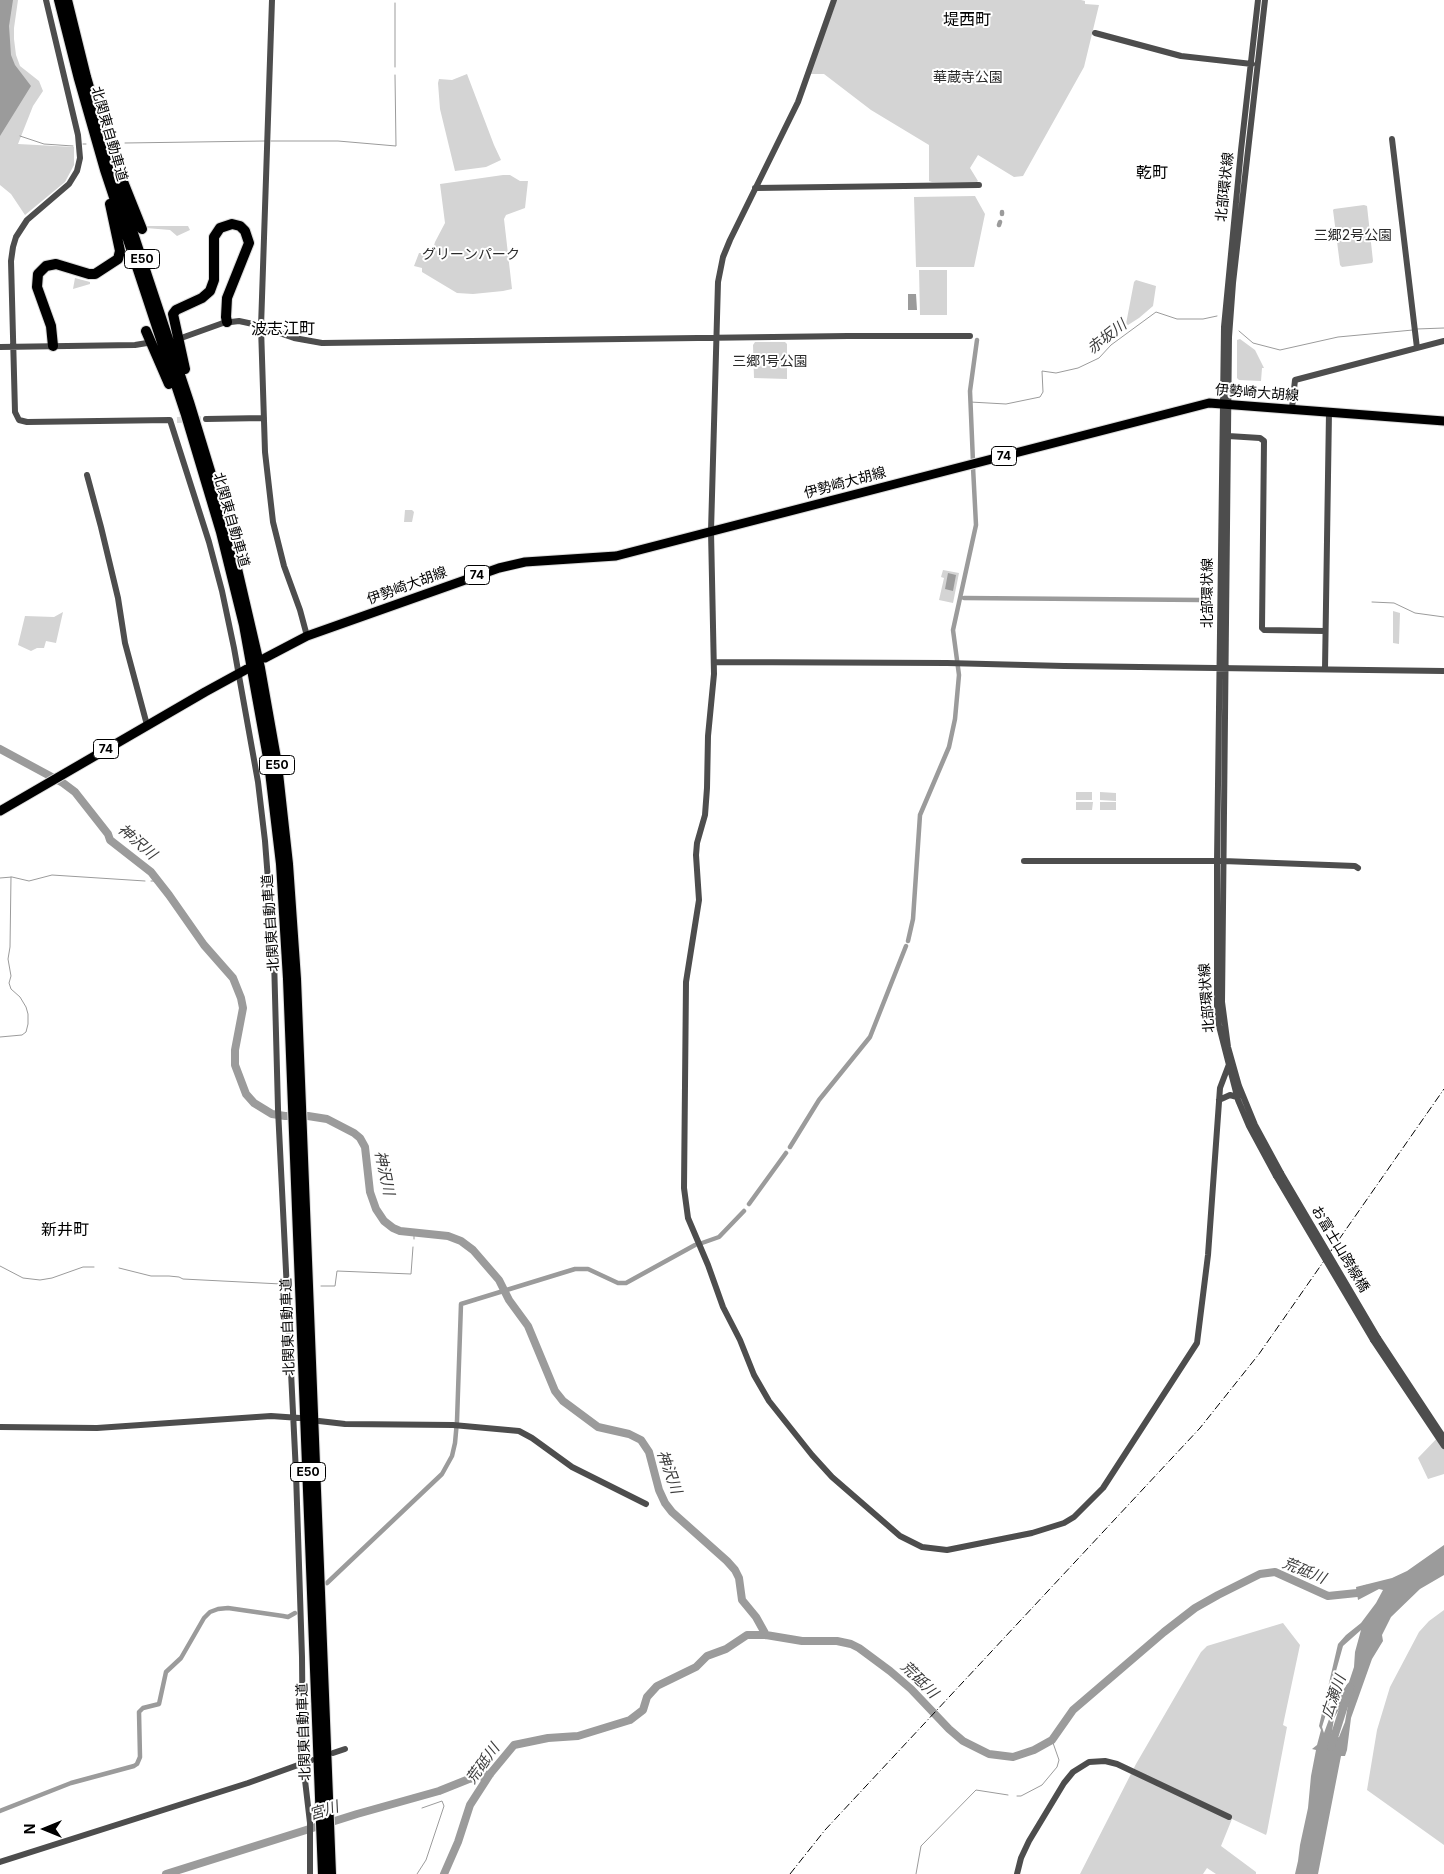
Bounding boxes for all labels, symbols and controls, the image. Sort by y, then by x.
district label: 堤西町 [943,10,991,30]
park label: 華蔵寺公園 [933,70,1003,86]
street label: 北関東自動車道 [87,85,131,183]
street label: 北部環状線 [1213,151,1237,223]
district label: 乾町 [1136,163,1168,183]
park label: 三郷2号公園 [1314,228,1392,244]
park label: グリーンパーク [422,247,520,263]
road number: E50 [124,250,160,268]
water label: 赤坂川 [1084,316,1130,358]
district label: 波志江町 [251,319,315,339]
park label: 三郷1号公園 [732,354,808,370]
street label: 伊勢崎大胡線 [1215,382,1299,404]
road number: 74 [992,446,1016,466]
street label: 伊勢崎大胡線 [802,464,888,502]
street label: 北関東自動車道 [209,471,253,569]
street label: 北部環状線 [1200,558,1216,628]
street label: 伊勢崎大胡線 [365,564,449,608]
road number: 74 [464,566,490,584]
road number: 74 [94,740,118,759]
road number: E50 [260,756,294,774]
water label: 神沢川 [114,820,160,864]
street label: 北関東自動車道 [259,874,283,972]
street label: 北部環状線 [1196,962,1218,1034]
water label: 神沢川 [371,1149,397,1197]
street label: お富士山跨線橋 [1308,1203,1372,1295]
district label: 新井町 [41,1220,89,1240]
street label: 北関東自動車道 [278,1278,298,1376]
water label: 神沢川 [653,1448,685,1496]
road number: E50 [290,1462,326,1481]
water label: 荒砥川 [1280,1554,1328,1588]
water label: 荒砥川 [897,1658,941,1702]
water label: 広瀬川 [1318,1673,1350,1721]
street label: 北関東自動車道 [294,1683,314,1781]
water label: 荒砥川 [462,1741,504,1787]
water label: 宮川 [307,1798,341,1824]
north arrow [20,1804,70,1854]
text: N [21,1824,38,1834]

